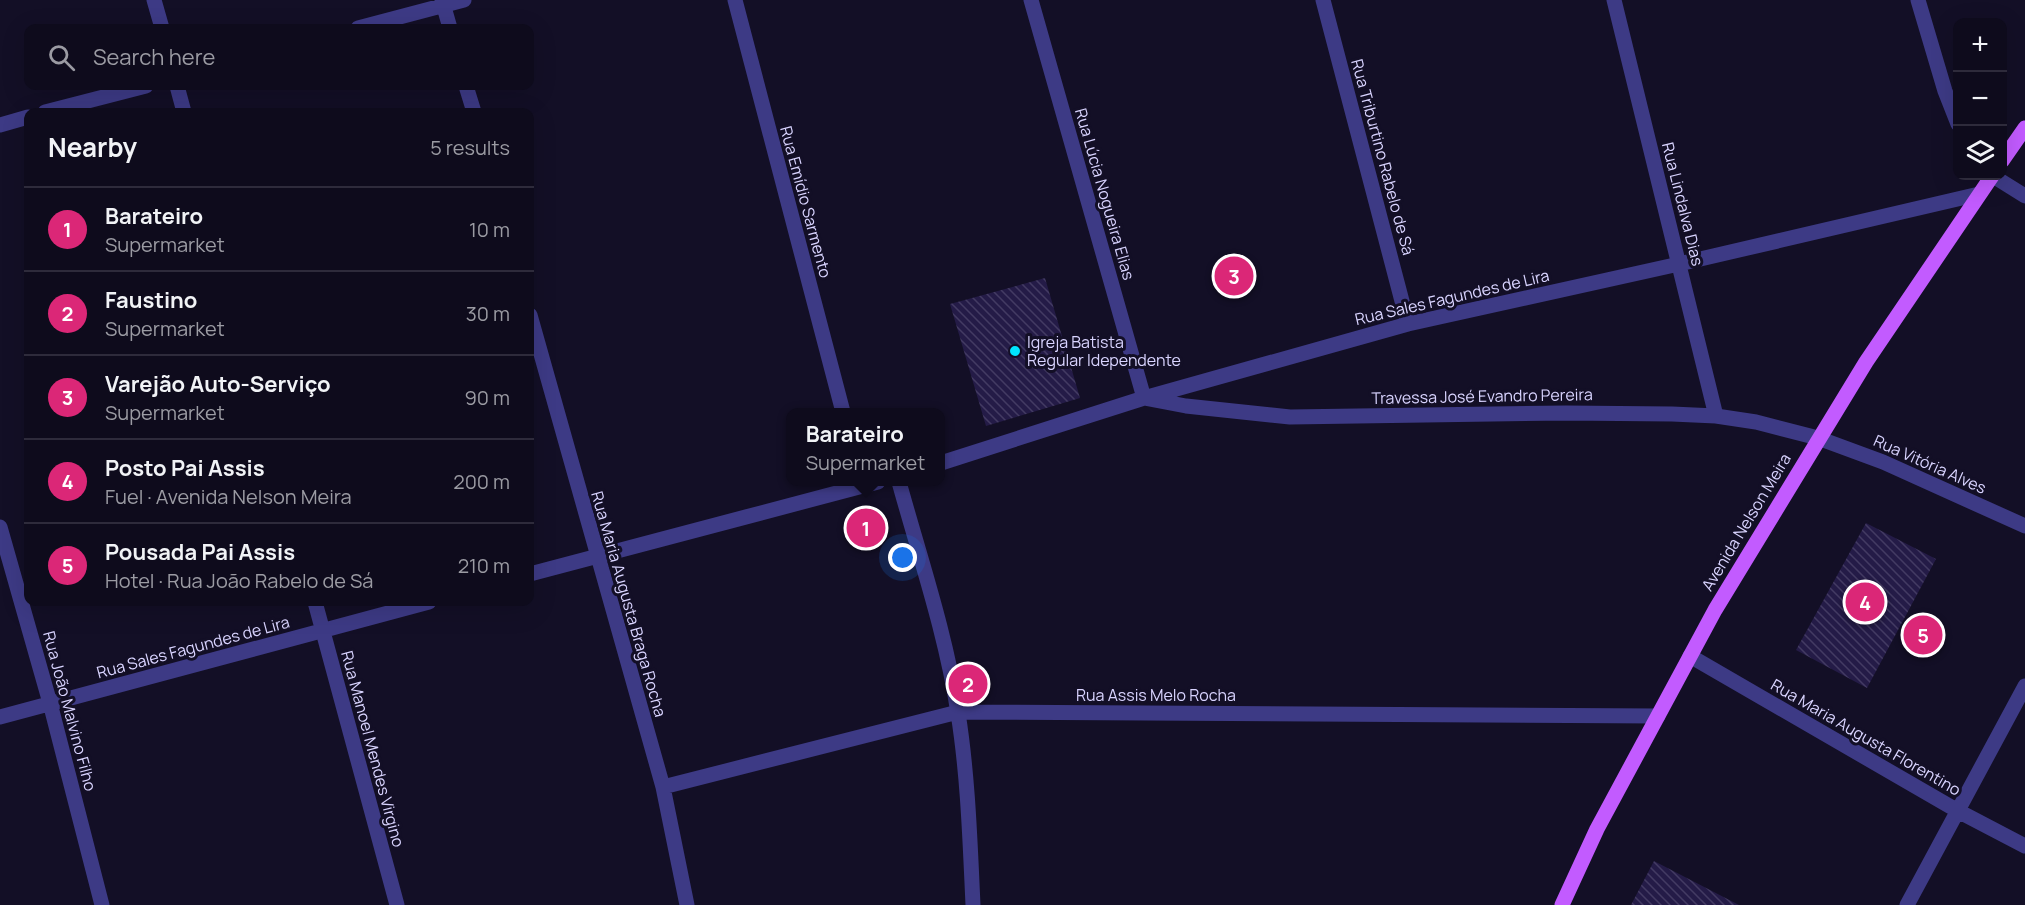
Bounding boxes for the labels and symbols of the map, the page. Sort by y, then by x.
street label: Rua Triburtino Rabelo de Sá [1346,57,1420,257]
street label: Rua Lúcia Nogueira Elias [1070,106,1140,282]
street label: Rua Emídio Sarmento [775,124,837,280]
street label: Rua Lindalva Dias [1657,140,1709,268]
pin: 3 [1214,254,1254,298]
street label: Rua Sales Fagundes de Lira [1353,264,1551,330]
place label: Igreja Batista Regular Idependente [1027,331,1181,371]
marker: Igreja Batista Regular Idependente [1008,344,1022,358]
street label: Travessa José Evandro Pereira [1371,383,1593,409]
street label: Rua Vitória Alves [1870,429,1990,499]
street label: Avenida Nelson Meira [1696,449,1796,595]
street label: Rua Maria Augusta Braga Rocha [586,489,672,719]
pin: 1 [846,506,886,550]
your location [888,543,917,572]
pin: 4 [1846,580,1884,624]
street label: Rua Sales Fagundes de Lira [94,611,292,683]
pin: 5 [1904,612,1942,658]
street label: Rua João Malvino Filho [38,629,102,793]
street label: Rua Manoel Mendes Virgino [336,648,410,850]
pin: 2 [948,662,988,706]
street label: Rua Maria Augusta Florentino [1767,674,1965,800]
street label: Rua Assis Melo Rocha [1076,684,1236,706]

